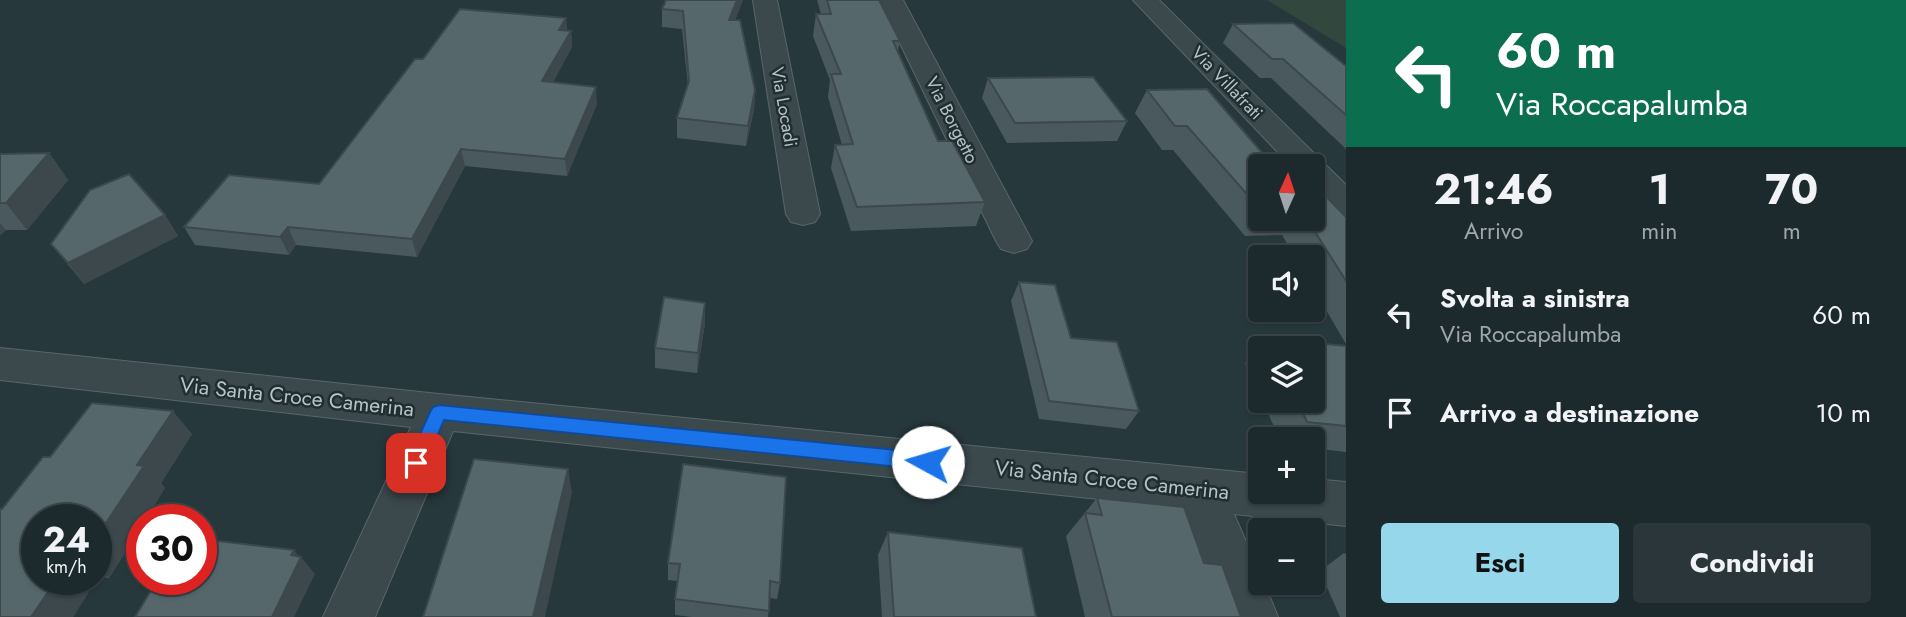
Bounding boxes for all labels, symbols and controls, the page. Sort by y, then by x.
text: 60 m [1496,16,1616,86]
icon: left [1381,28,1472,119]
street label: Via Villafrati [1185,40,1269,126]
street label: Via Locadi [764,65,804,149]
street label: Via Borgetto [919,72,985,168]
text: Via Roccapalumba [1496,81,1748,127]
north arrow [1248,154,1325,231]
map controls [1248,154,1325,595]
text: 21:46 [1434,159,1554,220]
text: 1 [1649,159,1670,220]
text: 70 [1765,159,1818,220]
text: Arrivo [1464,214,1523,248]
text: min [1641,214,1677,248]
text: m [1783,214,1801,248]
button: sound [1248,245,1325,322]
text: Svolta a sinistra [1440,279,1630,317]
icon: left [1381,296,1419,334]
text: 60 m [1812,296,1871,334]
text: Via Roccapalumba [1440,317,1621,351]
button: layers [1248,336,1325,413]
street label: Via Santa Croce Camerina [178,370,416,424]
icon: arrive [1381,394,1419,432]
text: Arrivo a destinazione [1440,394,1699,432]
text: 10 m [1816,394,1871,432]
position arrow [891,425,965,499]
button: + [1248,427,1325,504]
pin [386,433,446,493]
icon: arrive [397,444,435,482]
street label: Via Santa Croce Camerina [993,453,1231,507]
speed limit sign: 30 [126,504,217,595]
text: 24 [43,515,90,565]
button: − [1248,518,1325,595]
button: Esci [1381,523,1619,603]
button: Condividi [1633,523,1871,603]
text: km/h [46,554,87,580]

